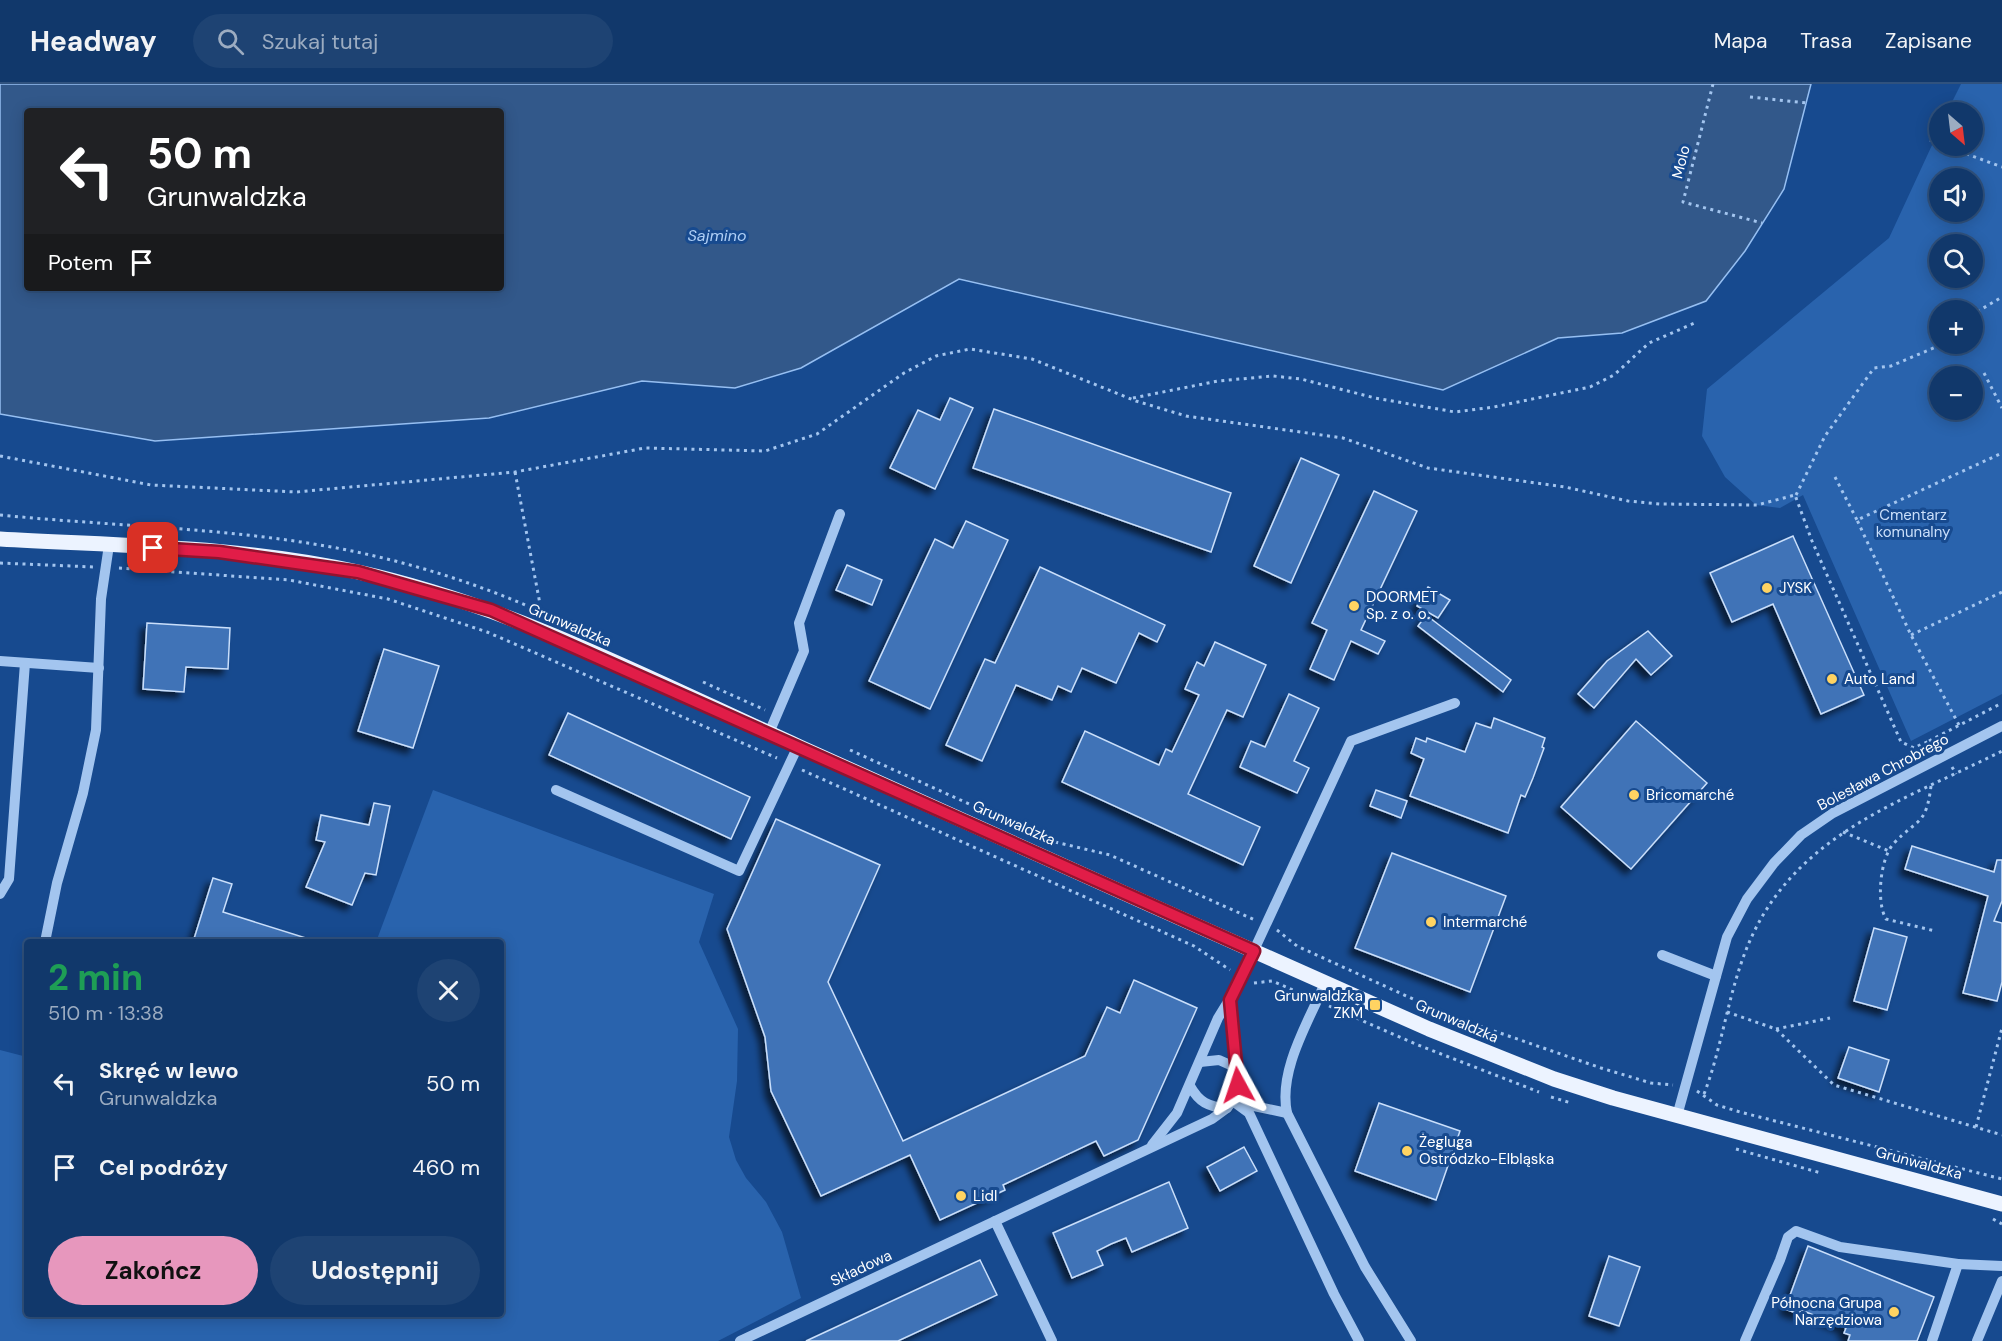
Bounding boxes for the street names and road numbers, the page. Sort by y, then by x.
street label: Molo [1667,143,1695,181]
street label: Grunwaldzka [525,598,615,652]
street label: Bolesława Chrobrego [1814,729,1952,815]
street label: Grunwaldzka [969,796,1059,850]
street label: Grunwaldzka [1412,994,1502,1048]
street label: Grunwaldzka [1874,1142,1964,1184]
street label: Składowa [827,1245,895,1291]

